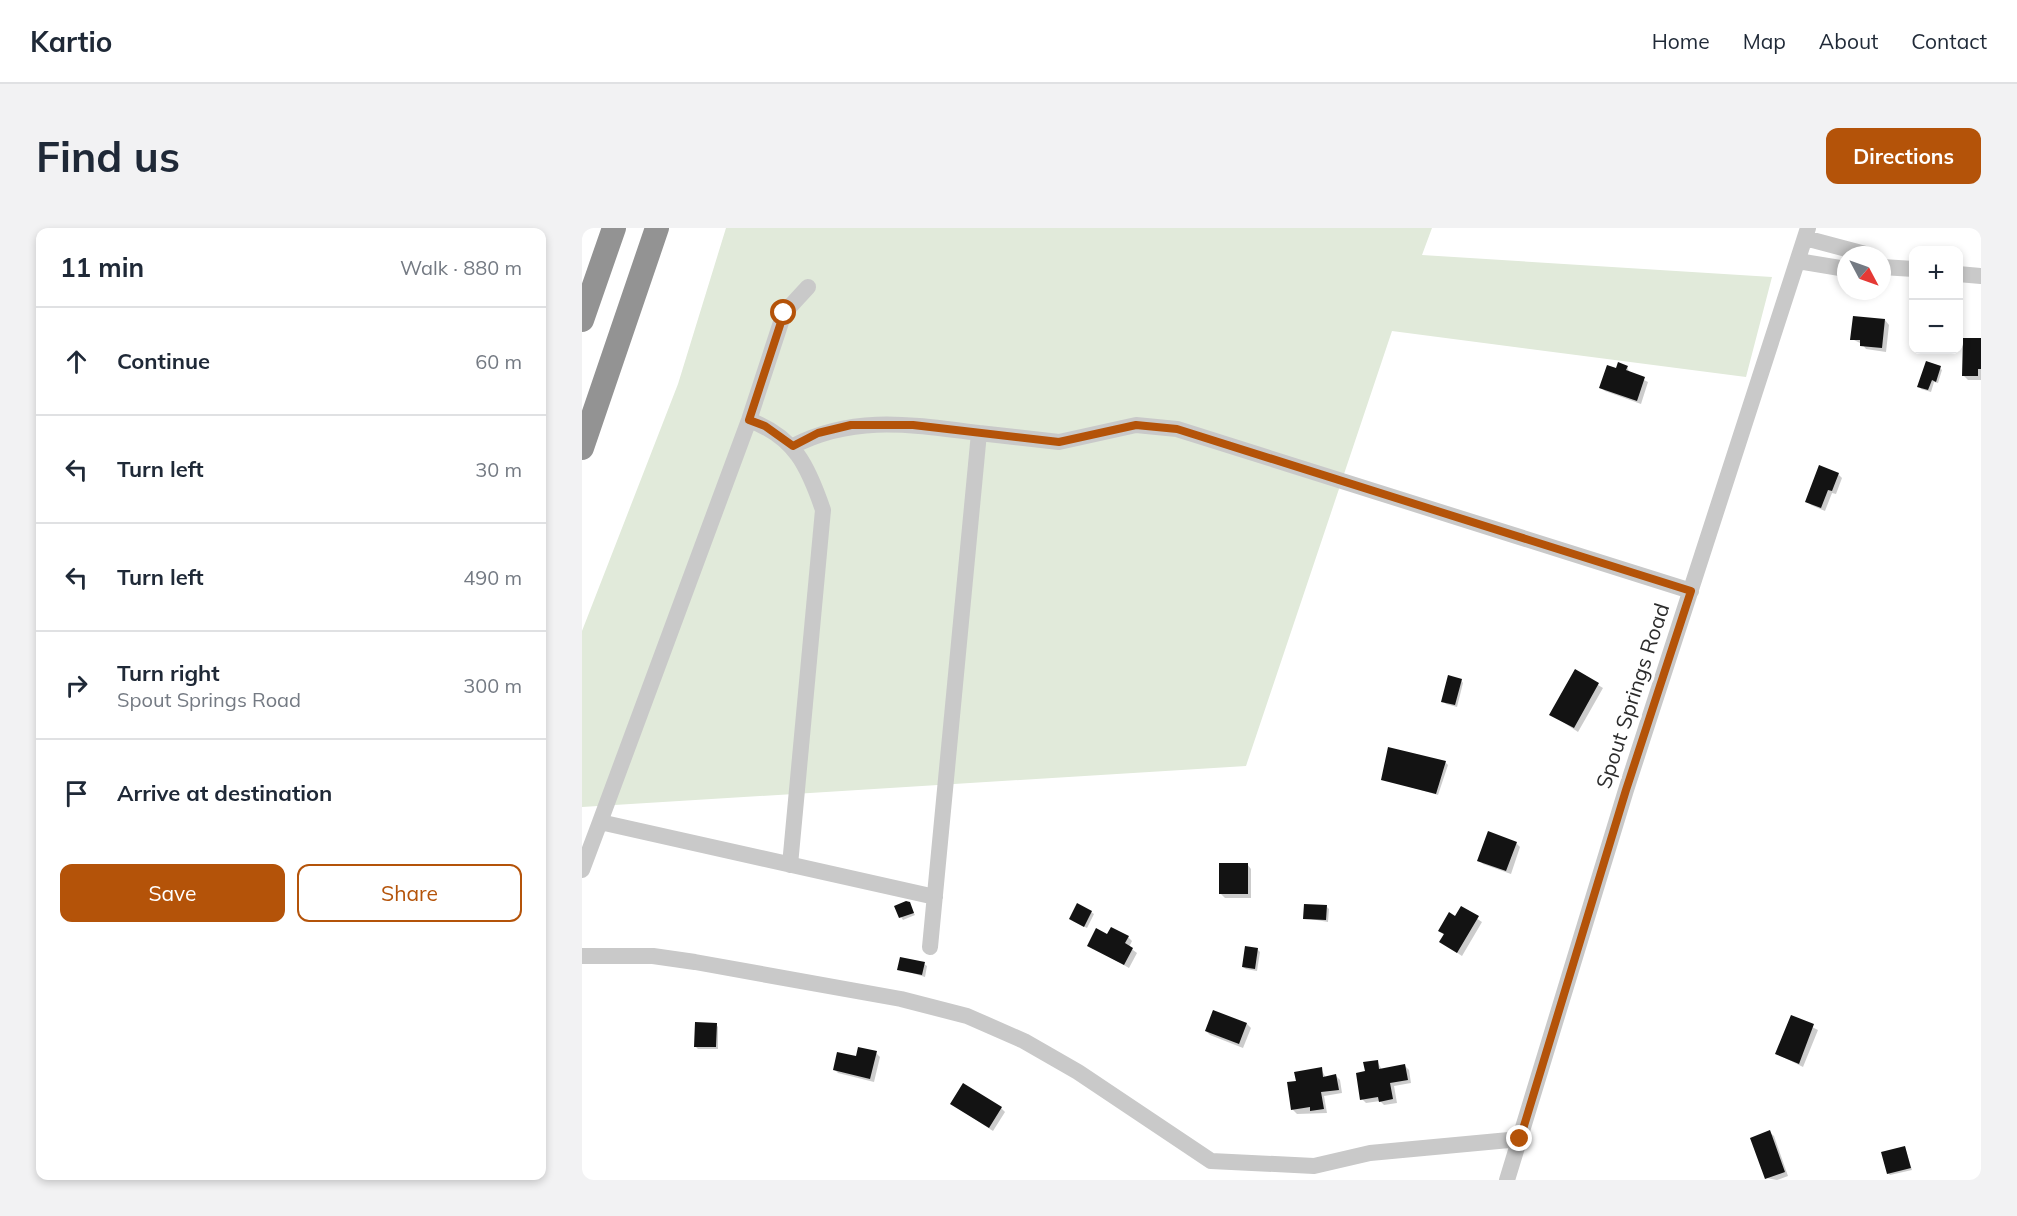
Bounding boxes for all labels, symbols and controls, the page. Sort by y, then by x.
text: Kartio [30,24,112,59]
text: Home [1652,28,1710,54]
text: Map [1743,28,1786,54]
text: About [1819,28,1878,54]
text: Contact [1911,28,1987,54]
button: Directions [1826,128,1981,184]
text: Find us [36,130,180,183]
north arrow [1837,246,1891,300]
map controls [1909,246,1963,354]
button: + [1909,246,1963,300]
text: 11 min [60,251,144,284]
text: Walk · 880 m [400,255,522,280]
route start [770,299,796,325]
button: − [1909,300,1963,354]
icon: ahead [60,345,93,378]
text: Continue [117,347,210,375]
text: 60 m [475,349,522,374]
icon: left [60,453,93,486]
text: Turn left [117,455,204,483]
text: 30 m [475,457,522,482]
icon: left [60,561,93,594]
text: Turn left [117,563,204,591]
text: 490 m [463,565,522,590]
street label: Spout Springs Road [1590,600,1674,792]
text: Turn right [117,659,220,687]
icon: right [60,669,93,702]
text: 300 m [463,673,522,698]
text: Spout Springs Road [117,687,301,712]
icon: arrive [60,777,93,810]
text: Arrive at destination [117,779,332,807]
button: Save [60,864,285,922]
button: Share [297,864,522,922]
route end [1506,1125,1532,1151]

